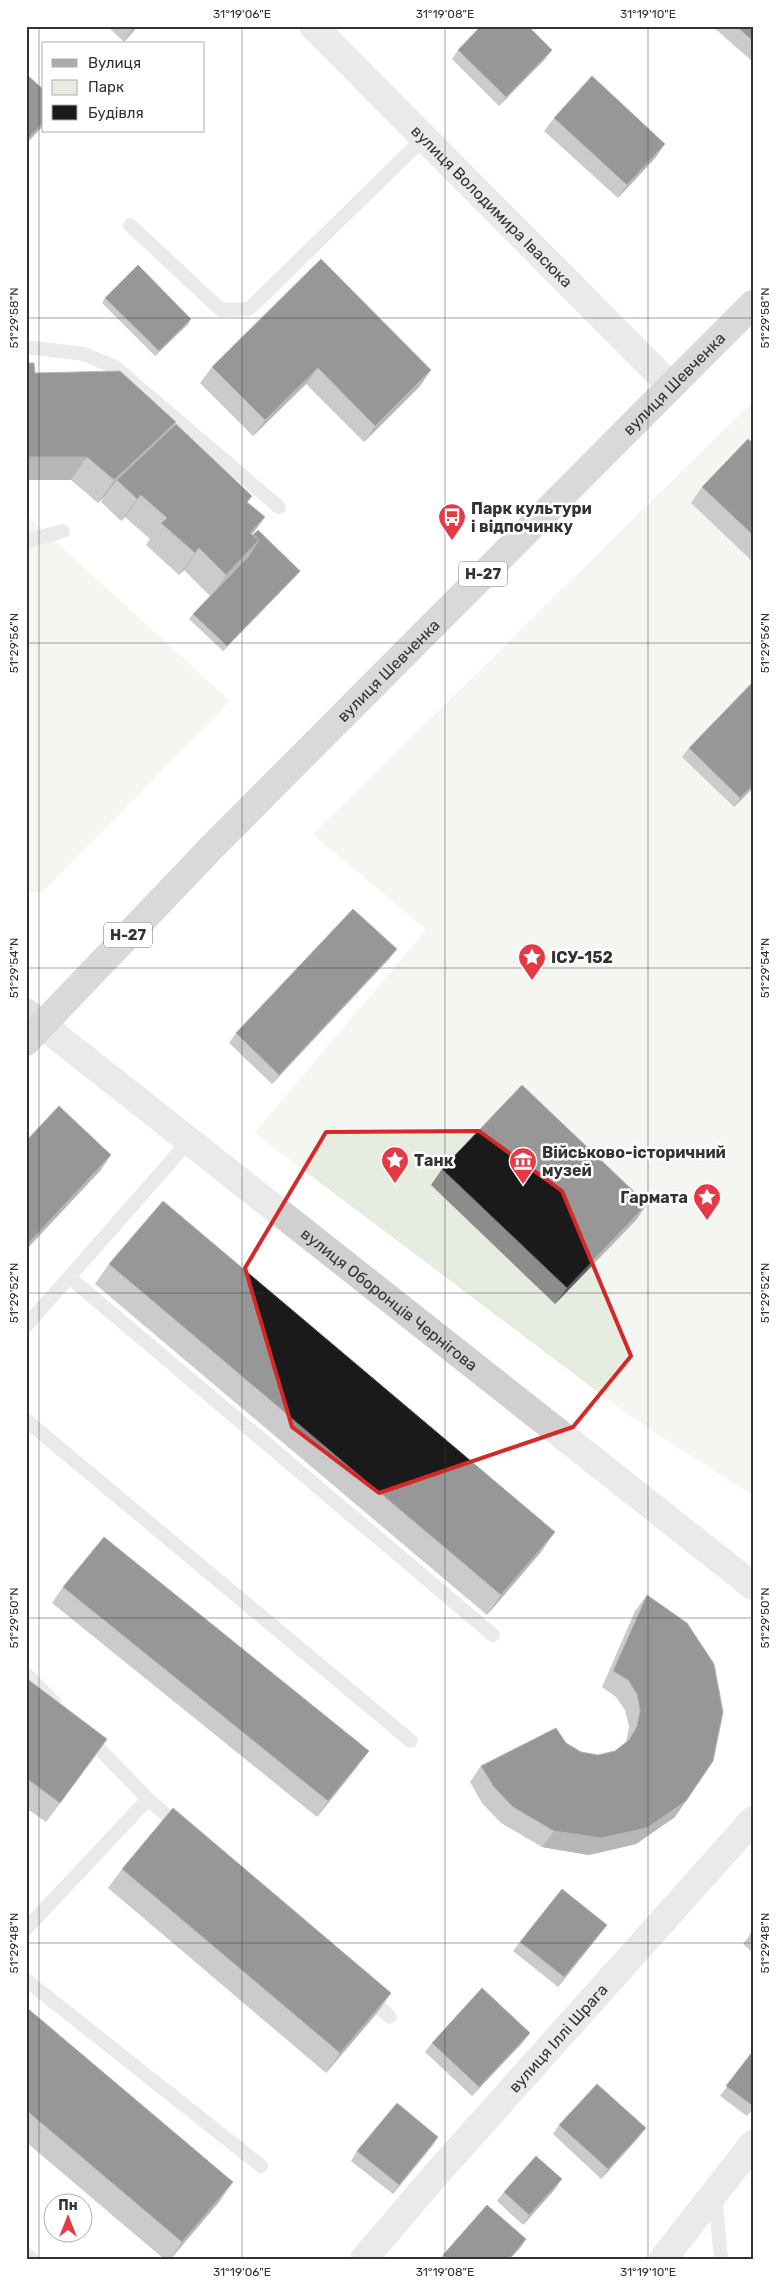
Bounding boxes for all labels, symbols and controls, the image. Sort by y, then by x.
text: 31°19'06"E [213,7,271,21]
text: 31°19'08"E [416,7,474,21]
text: 31°19'10"E [620,7,676,21]
legend [42,42,205,132]
text: Вулиця [88,54,141,72]
text: Парк [88,78,124,96]
text: Будівля [88,104,144,122]
street label: вулиця Володимира Івасюка [408,121,577,291]
text: 51°29'58"N [7,287,21,349]
text: 51°29'58"N [758,287,772,349]
street label: вулиця Шевченка [619,328,729,439]
place label: Парк культури і відпочинку [471,499,592,536]
bus stop icon: Парк культури і відпочинку [437,502,467,541]
road number: Н-27 [459,562,507,586]
text: 51°29'56"N [7,613,21,673]
text: 51°29'56"N [758,613,772,673]
street label: вулиця Шевченка [333,615,443,726]
road number: Н-27 [104,922,152,948]
text: 51°29'54"N [7,938,21,998]
text: 51°29'54"N [758,938,772,998]
place icon: ІСУ-152 [517,942,547,981]
place label: ІСУ-152 [551,948,613,967]
place label: Військово-історичний музей [542,1143,726,1180]
place icon: Танк [380,1145,410,1184]
museum icon: Військово-історичний музей [508,1146,538,1185]
place label: Танк [414,1151,454,1170]
place icon: Гармата [692,1182,722,1221]
place label: Гармата [620,1188,688,1207]
street label: вулиця Оборонців Чернігова [297,1224,482,1375]
text: 51°29'52"N [7,1263,21,1323]
text: 51°29'52"N [758,1263,772,1323]
text: 51°29'50"N [7,1587,21,1649]
text: 51°29'50"N [758,1587,772,1649]
text: 51°29'48"N [7,1913,21,1973]
text: 51°29'48"N [758,1913,772,1973]
street label: вулиця Іллі Шрага [505,1980,611,2096]
north arrow [42,2192,92,2242]
text: Пн [58,2197,78,2214]
text: 31°19'06"E [213,2265,271,2279]
text: 31°19'08"E [416,2265,474,2279]
text: 31°19'10"E [620,2265,676,2279]

